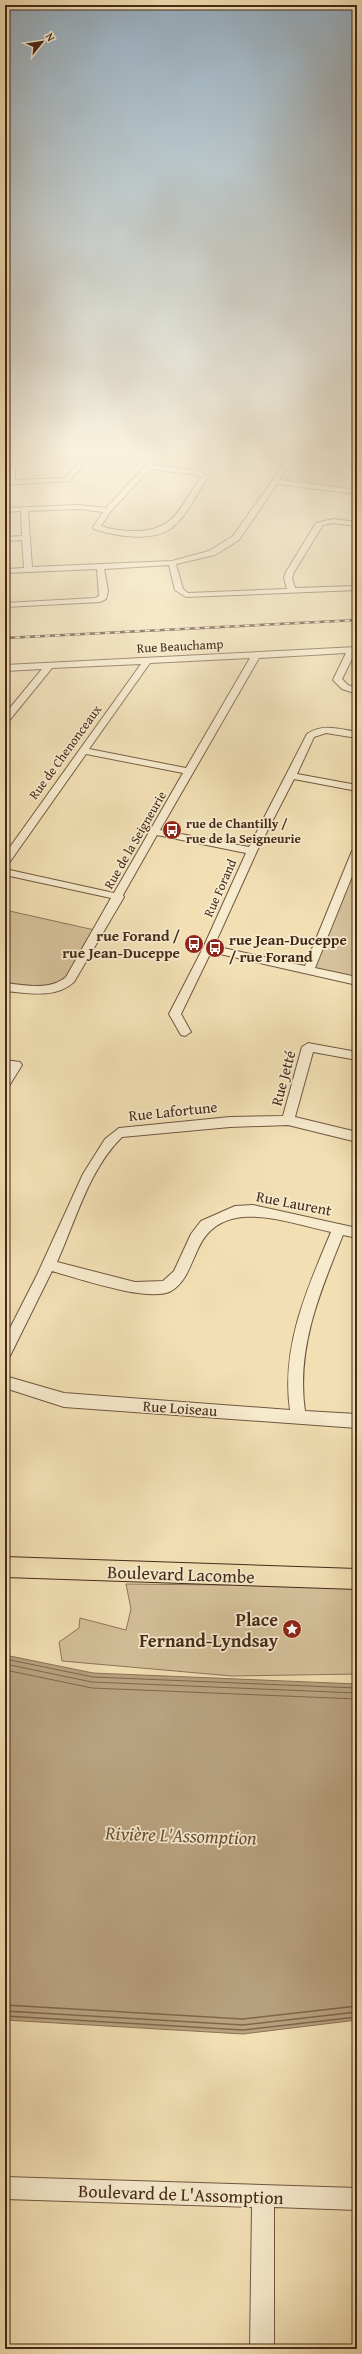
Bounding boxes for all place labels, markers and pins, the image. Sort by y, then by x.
place label: rue de Chantilly / rue de la Seigneurie [186,814,301,848]
bus stop icon: rue de Chantilly / rue de la Seigneurie [161,819,183,841]
place label: rue Forand / rue Jean-Duceppe [62,925,180,963]
place label: rue Jean-Duceppe / rue Forand [229,929,347,967]
bus stop icon: rue Forand / rue Jean-Duceppe [183,933,205,955]
bus stop icon: rue Jean-Duceppe / rue Forand [204,937,226,959]
place label: Place Fernand-Lyndsay [139,1606,279,1654]
place icon: Place Fernand-Lyndsay [281,1618,303,1640]

